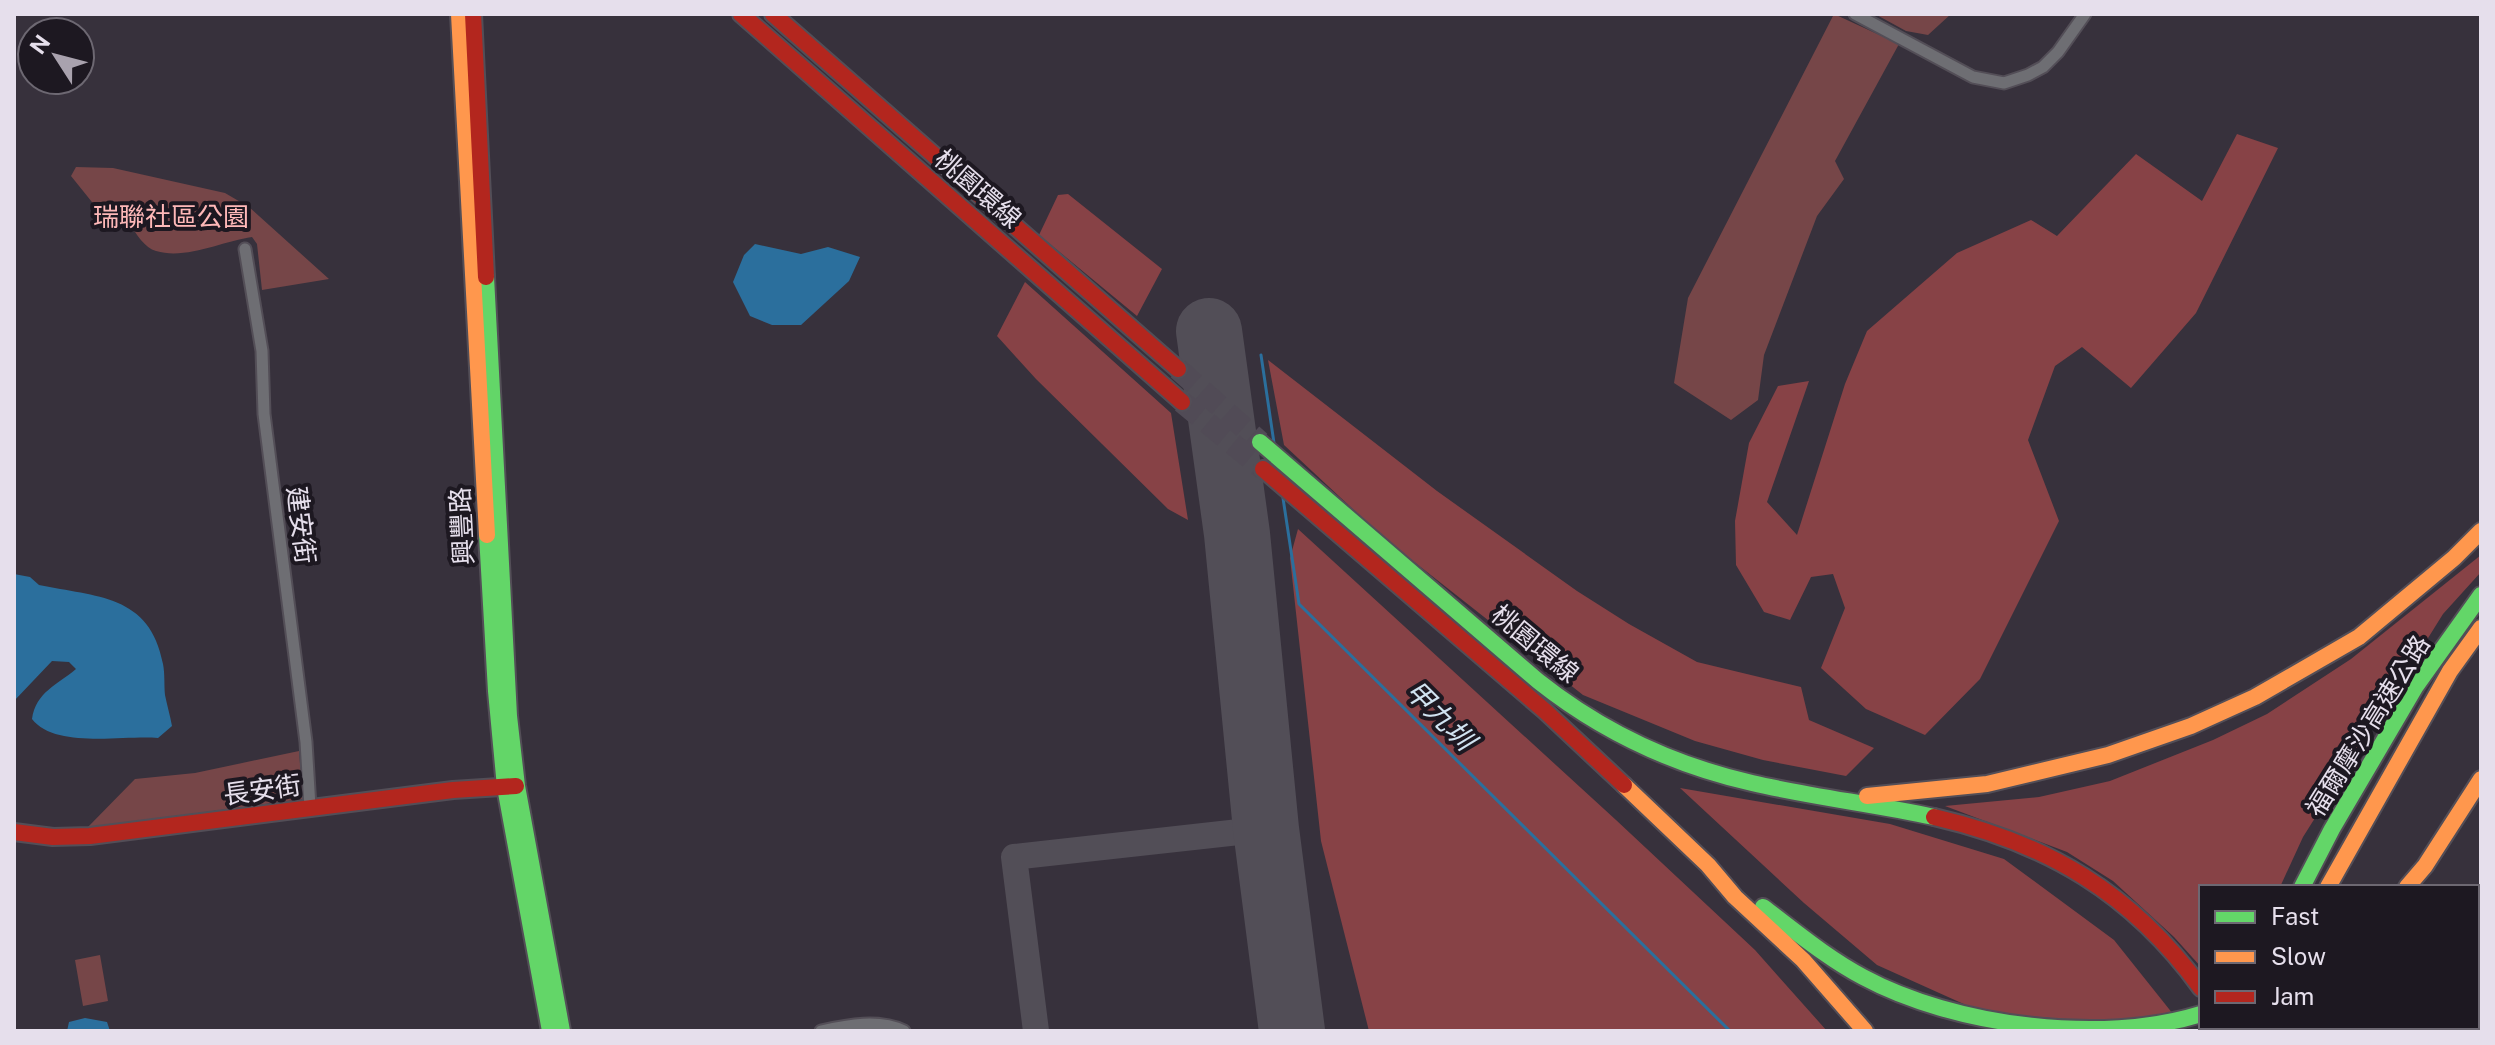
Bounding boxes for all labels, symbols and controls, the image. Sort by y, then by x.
north arrow [16,16,96,96]
text: N [24,30,55,59]
street label: 桃園環線 [929,143,1028,234]
park label: 瑞聯社區公園 [93,201,249,232]
street label: 建安街 [281,484,322,566]
street label: 興豐路 [444,486,479,566]
street label: 桃園環線 [1486,598,1585,689]
street label: 福爾摩沙高速公路 [2299,629,2436,822]
water label: 甲九圳 [1399,673,1485,759]
street label: 長安街 [221,769,303,810]
legend [2199,885,2479,1029]
text: Fast [2271,902,2319,930]
text: Slow [2271,942,2326,970]
text: Jam [2271,982,2314,1010]

